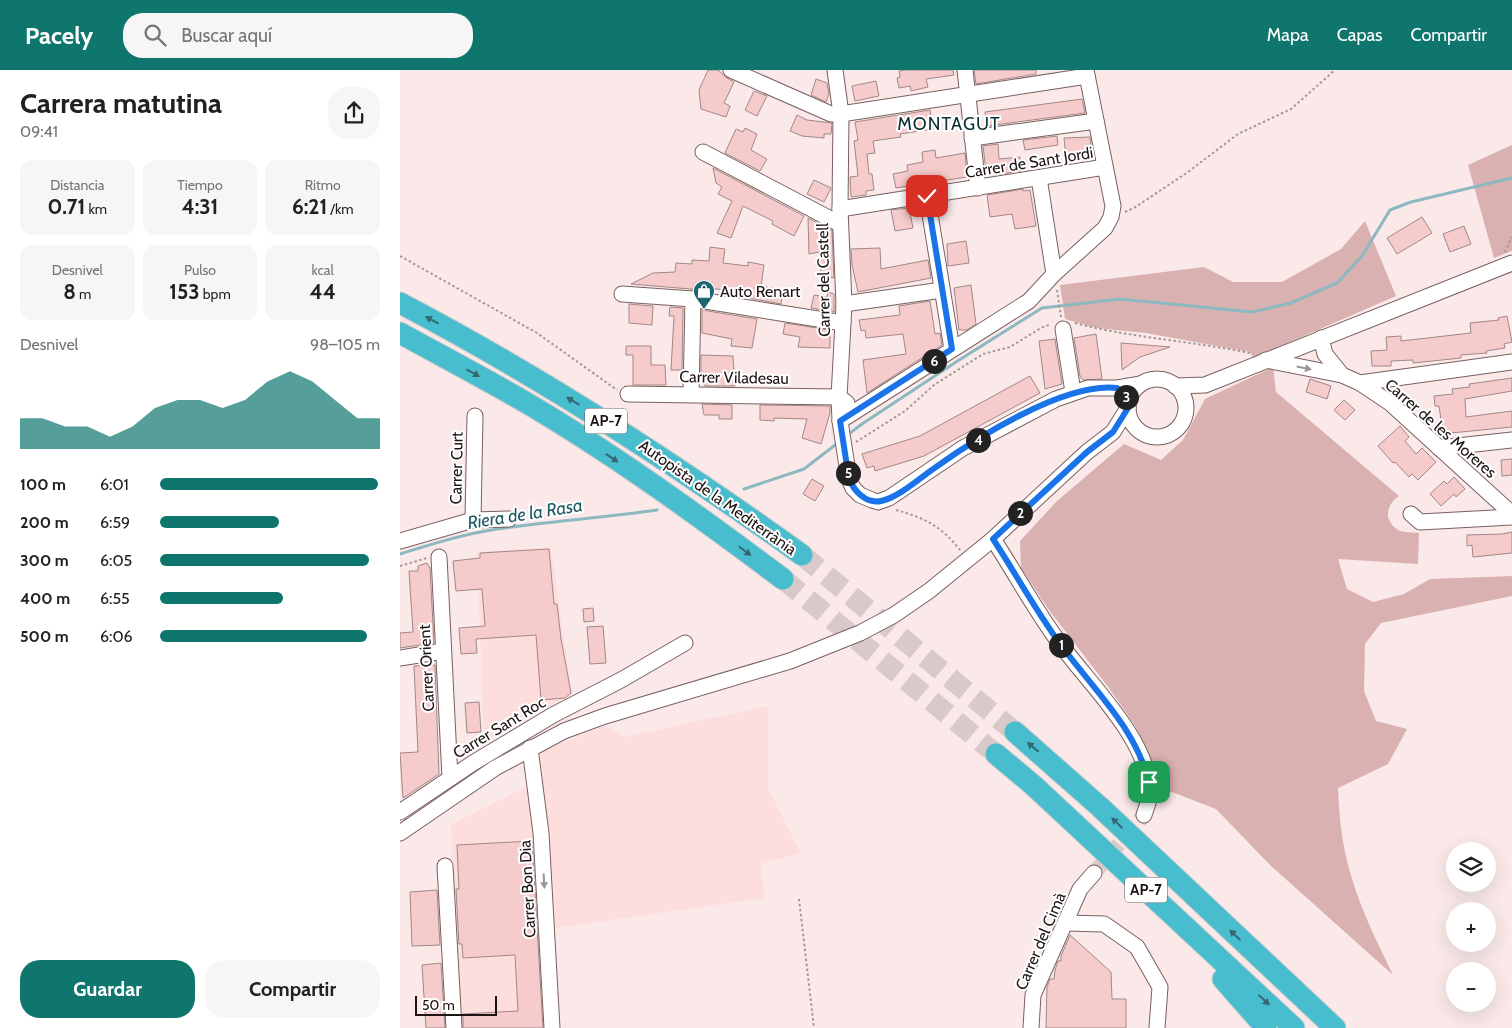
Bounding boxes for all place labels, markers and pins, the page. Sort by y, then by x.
pin [906,175,948,217]
shop icon: Auto Renart [692,279,716,310]
place label: Auto Renart [720,282,801,301]
pin: 6 [922,348,946,374]
pin: 3 [1114,384,1138,410]
pin: 4 [966,428,990,452]
pin: 5 [836,460,860,486]
pin: 2 [1008,500,1032,526]
pin: 1 [1048,632,1074,658]
pin [1128,761,1170,803]

